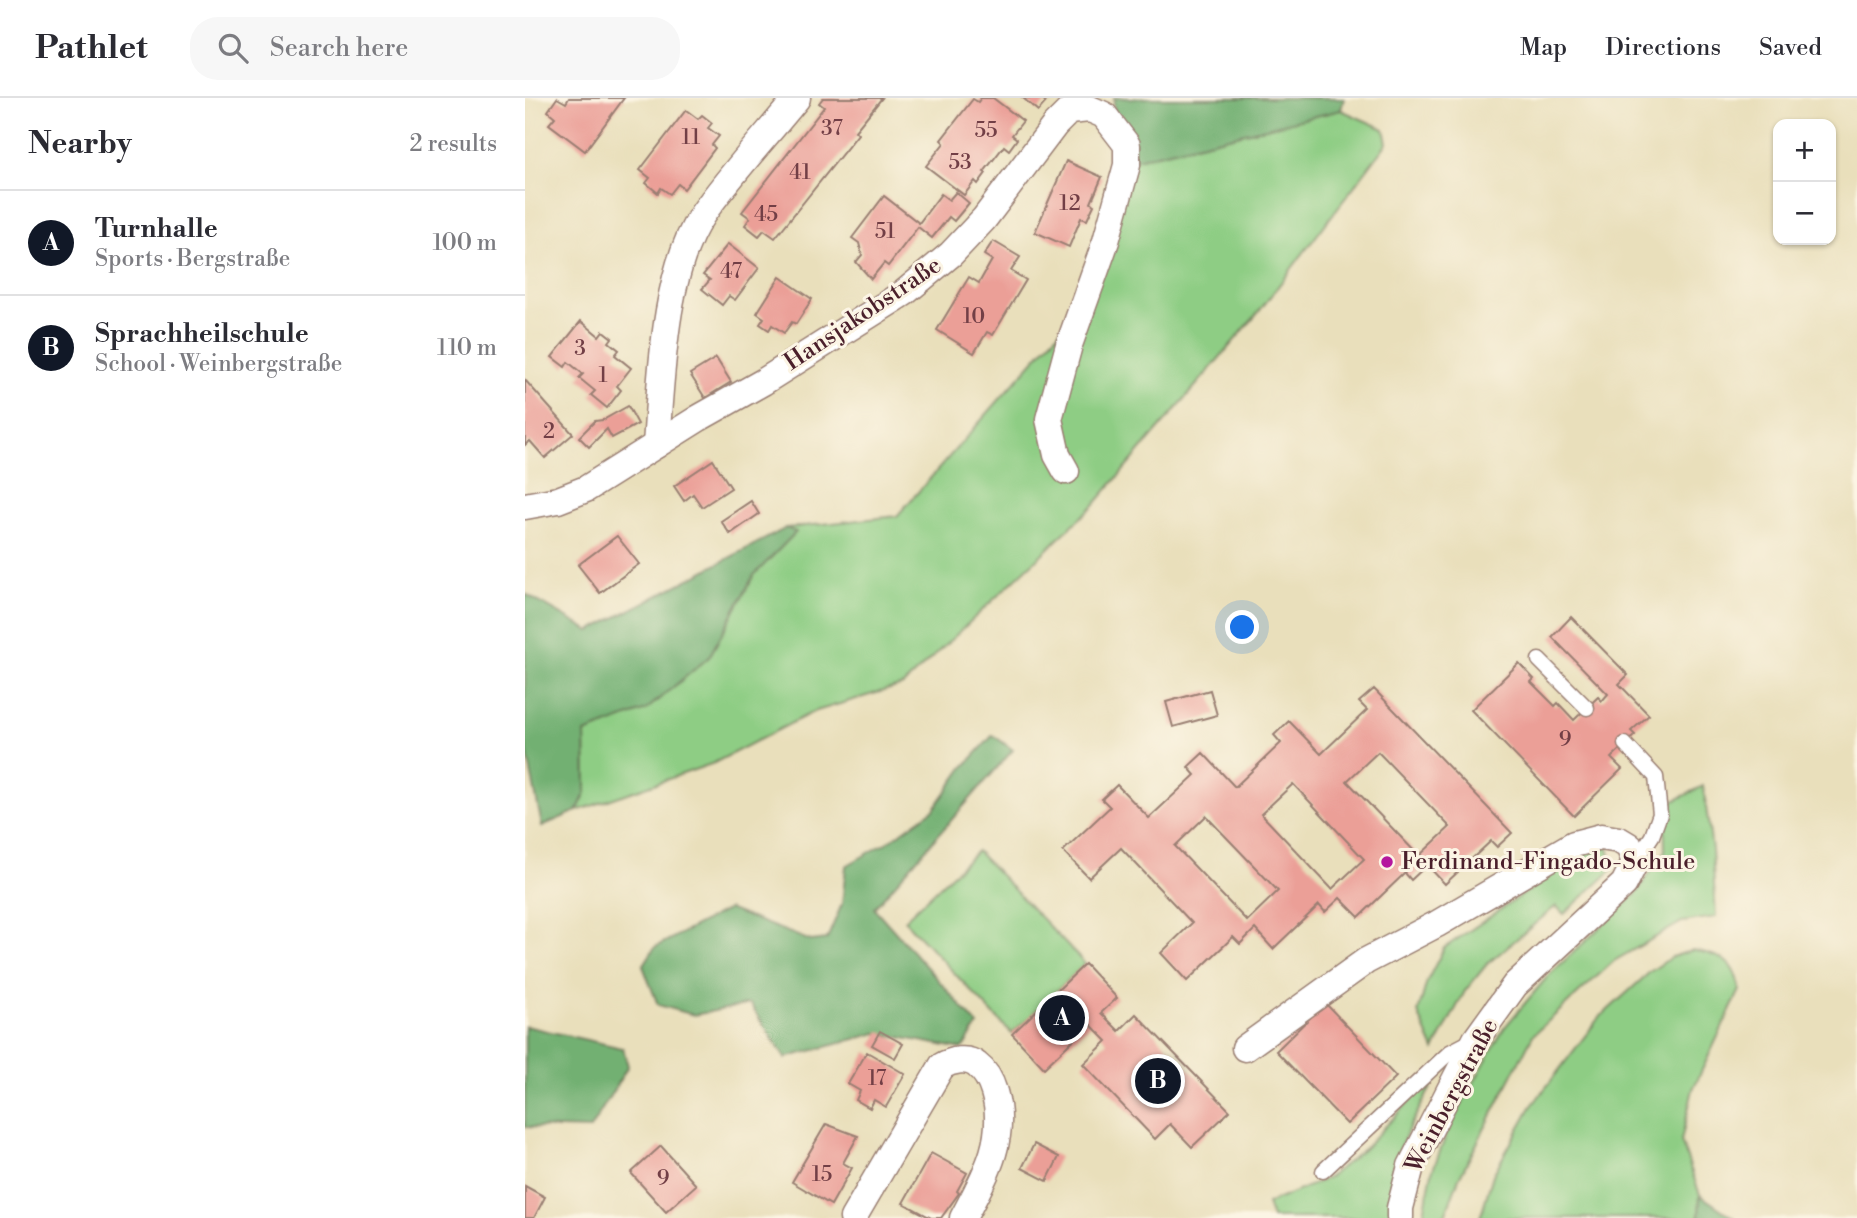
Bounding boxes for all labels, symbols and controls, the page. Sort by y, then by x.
search box [190,17,680,80]
text: Pathlet [35,28,148,69]
icon: search [214,29,252,67]
text: Search here [270,32,408,64]
text: Map [1520,33,1567,63]
text: Directions [1605,33,1721,63]
text: Saved [1759,33,1822,63]
house number: 37 [821,116,843,142]
house number: 55 [974,118,998,144]
map controls [1773,119,1836,245]
button: + [1773,119,1836,182]
text: Nearby [28,125,132,163]
house number: 11 [682,125,700,151]
text: 2 results [410,130,497,158]
house number: 53 [948,150,972,176]
house number: 41 [789,160,811,186]
button: − [1773,182,1836,245]
house number: 12 [1059,191,1081,217]
house number: 45 [754,202,778,228]
text: Turnhalle [95,213,218,245]
house number: 51 [875,219,895,245]
text: A [43,229,59,257]
text: 100 m [432,229,497,257]
text: Sports · Bergstraße [95,245,290,273]
street label: Hansjakobstraße [779,250,947,378]
house number: 47 [720,259,743,285]
house number: 10 [963,304,985,330]
text: Sprachheilschule [95,318,309,350]
text: B [42,334,60,362]
text: 110 m [437,334,497,362]
house number: 3 [574,336,586,362]
text: School · Weinbergstraße [95,350,342,378]
house number: 1 [598,363,608,389]
house number: 2 [543,419,555,445]
your location [1225,610,1259,644]
house number: 9 [1559,727,1571,753]
place label: Ferdinand-Fingado-Schule [1401,847,1695,877]
marker: Ferdinand-Fingado-Schule [1379,854,1395,870]
pin: A [1039,992,1085,1044]
street label: Weinbergstraße [1398,1014,1505,1179]
pin: B [1135,1055,1181,1107]
house number: 17 [868,1066,887,1092]
house number: 15 [812,1162,832,1188]
house number: 9 [657,1166,669,1192]

